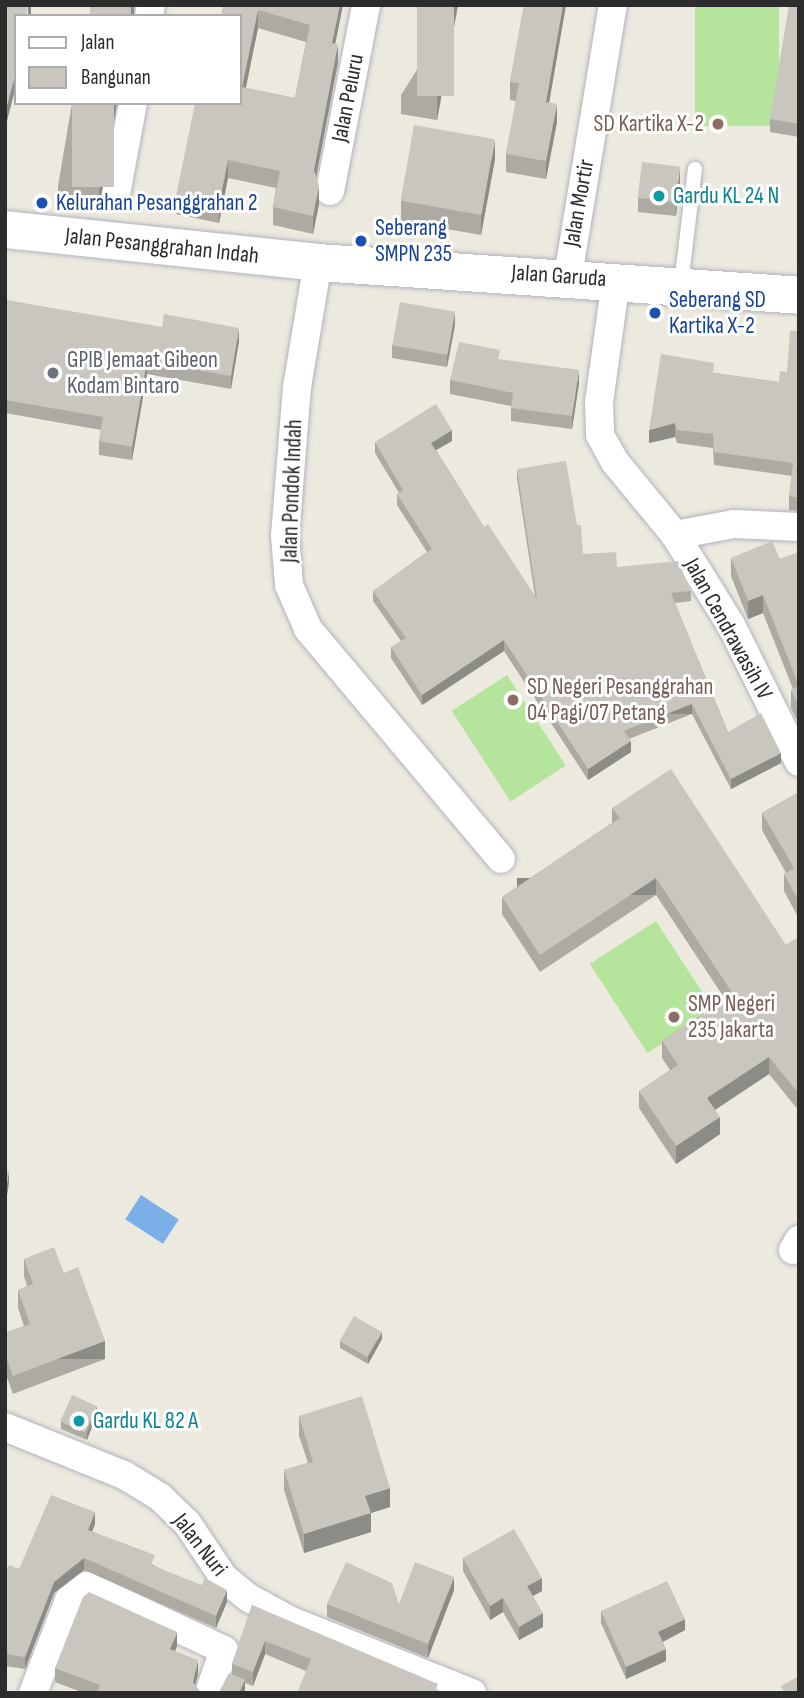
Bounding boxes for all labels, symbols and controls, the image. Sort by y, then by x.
legend [14,14,242,105]
text: Jalan [81,30,114,55]
street label: Jalan Peluru [326,52,370,144]
text: Bangunan [81,65,151,90]
place label: SD Kartika X-2 [594,110,704,138]
marker: SD Kartika X-2 [710,116,726,132]
street label: Jalan Mortir [558,157,600,249]
place label: Gardu KL 24 N [673,182,779,210]
marker: Gardu KL 24 N [651,188,667,204]
place label: Kelurahan Pesanggrahan 2 [56,189,257,217]
marker: Kelurahan Pesanggrahan 2 [34,195,50,211]
place label: Seberang SMPN 235 [375,214,452,268]
street label: Jalan Pesanggrahan Indah [64,222,260,270]
marker: Seberang SMPN 235 [353,233,369,249]
street label: Jalan Garuda [511,259,607,293]
place label: Seberang SD Kartika X-2 [669,286,766,340]
marker: Seberang SD Kartika X-2 [647,305,663,321]
place label: GPIB Jemaat Gibeon Kodam Bintaro [67,346,218,400]
marker: GPIB Jemaat Gibeon Kodam Bintaro [45,365,61,381]
street label: Jalan Pondok Indah [276,419,308,563]
street label: Jalan Cendrawasih IV [678,554,778,704]
place label: SD Negeri Pesanggrahan 04 Pagi/07 Petang [527,673,713,727]
marker: SD Negeri Pesanggrahan 04 Pagi/07 Petang [505,692,521,708]
place label: SMP Negeri 235 Jakarta [688,990,775,1044]
marker: SMP Negeri 235 Jakarta [666,1009,682,1025]
place label: Gardu KL 82 A [93,1407,198,1435]
marker: Gardu KL 82 A [71,1413,87,1429]
street label: Jalan Nuri [167,1508,233,1582]

